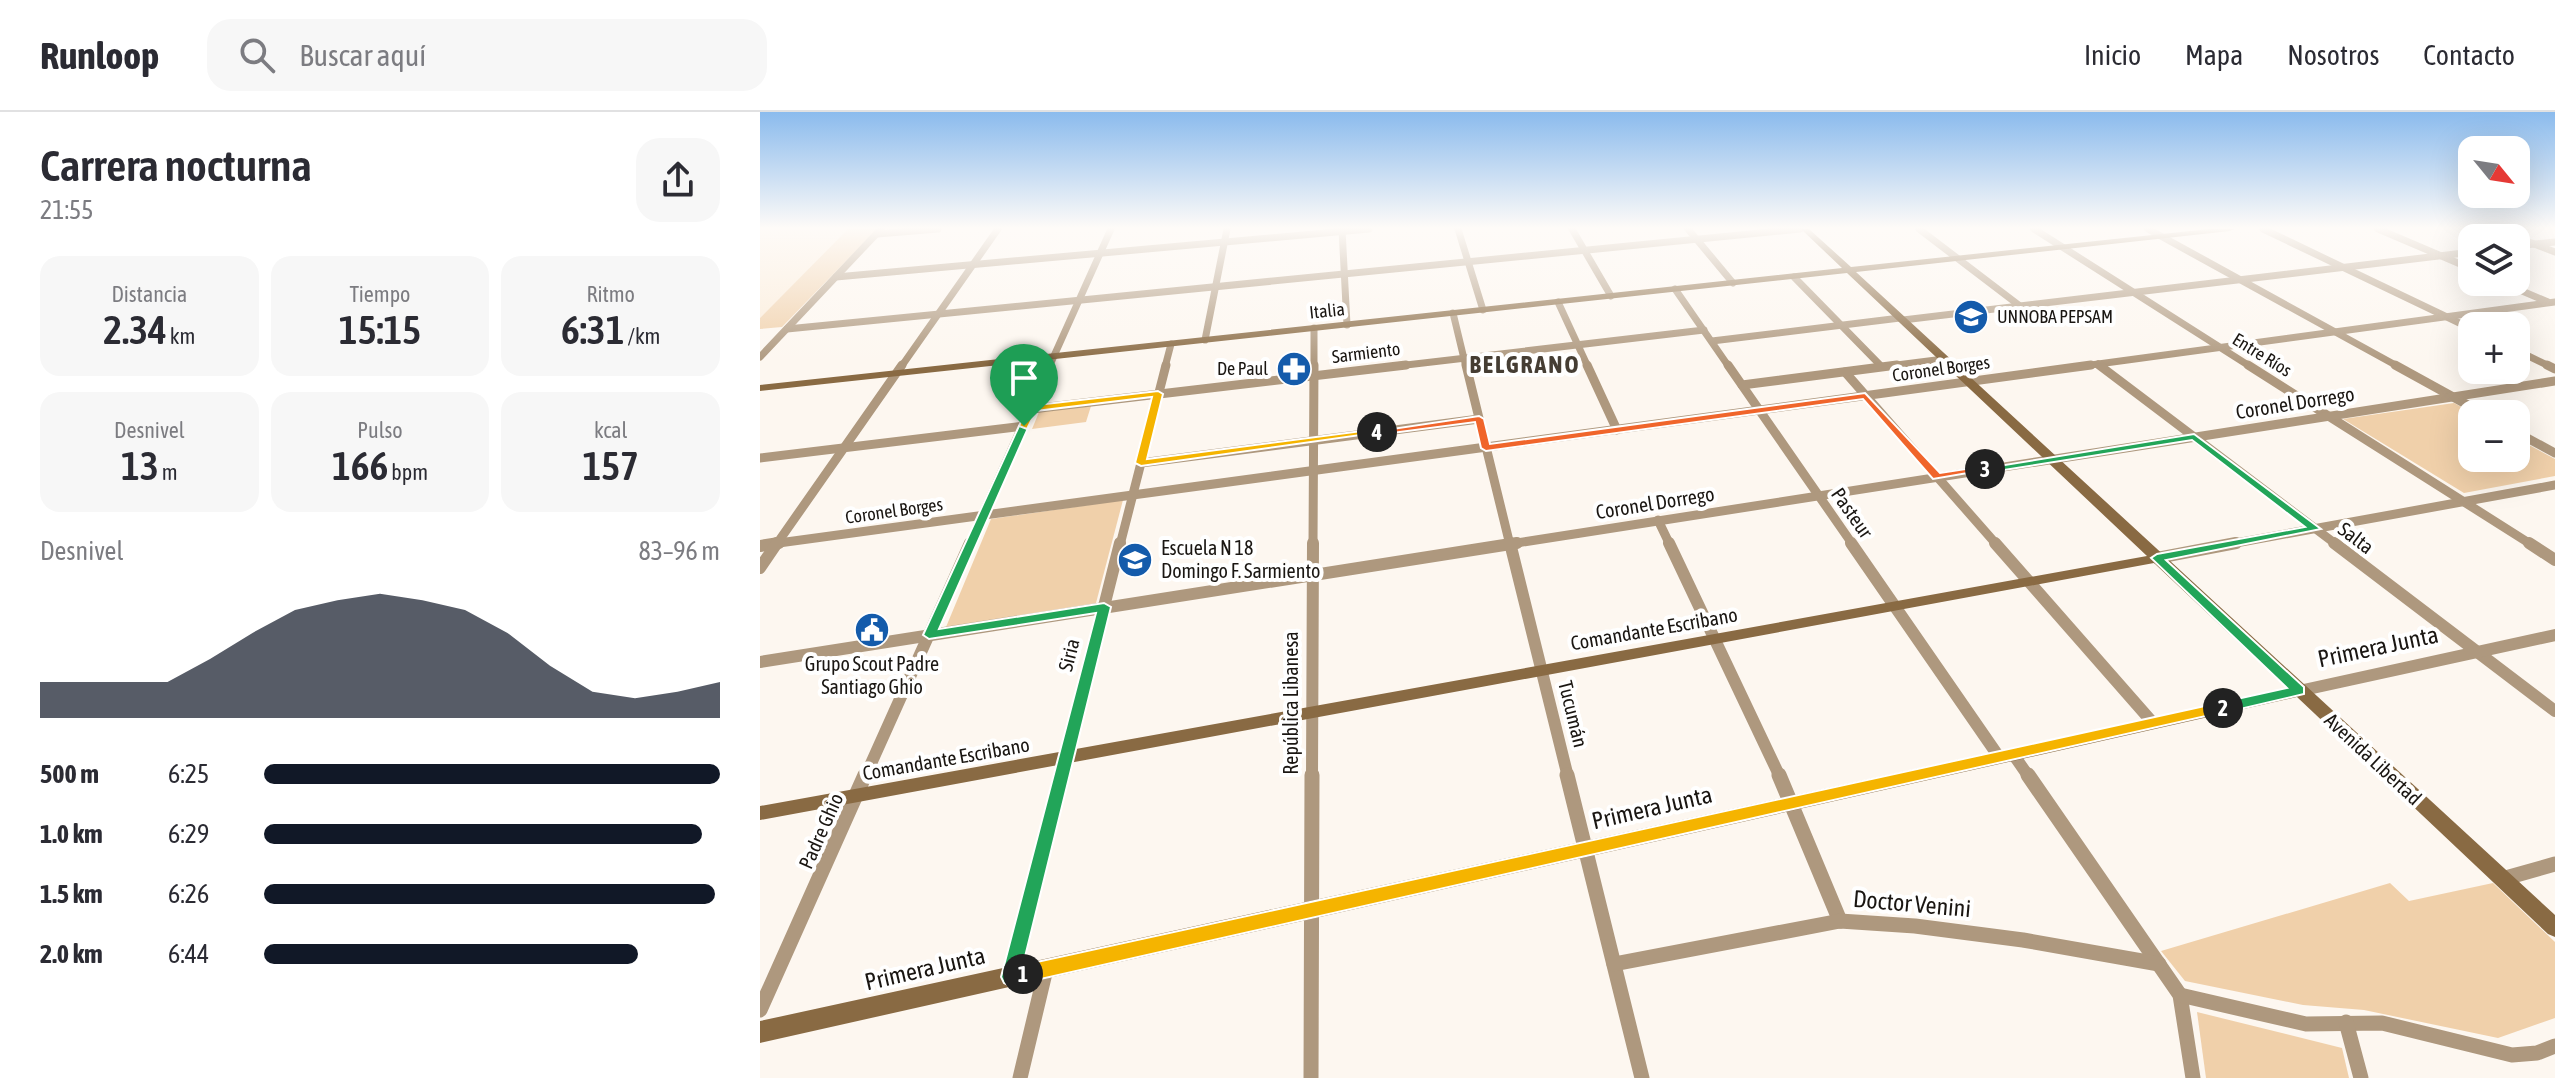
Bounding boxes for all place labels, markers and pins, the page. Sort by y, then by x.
school or university icon: UNNOBA PEPSAM [1952,298,1990,336]
place label: UNNOBA PEPSAM [1997,306,2113,327]
pin [990,344,1058,426]
pharmacy icon: De Paul [1275,350,1313,388]
place label: De Paul [1217,358,1268,379]
pin: 4 [1357,412,1397,452]
pin: 3 [1965,449,2005,489]
place label: Escuela N 18 Domingo F. Sarmiento [1161,536,1320,582]
school or university icon: Escuela N 18 Domingo F. Sarmiento [1116,541,1154,579]
public building icon: Grupo Scout Padre Santiago Ghio [853,611,891,649]
place label: Grupo Scout Padre Santiago Ghio [805,652,939,698]
pin: 2 [2203,688,2243,728]
pin: 1 [1003,954,1043,994]

